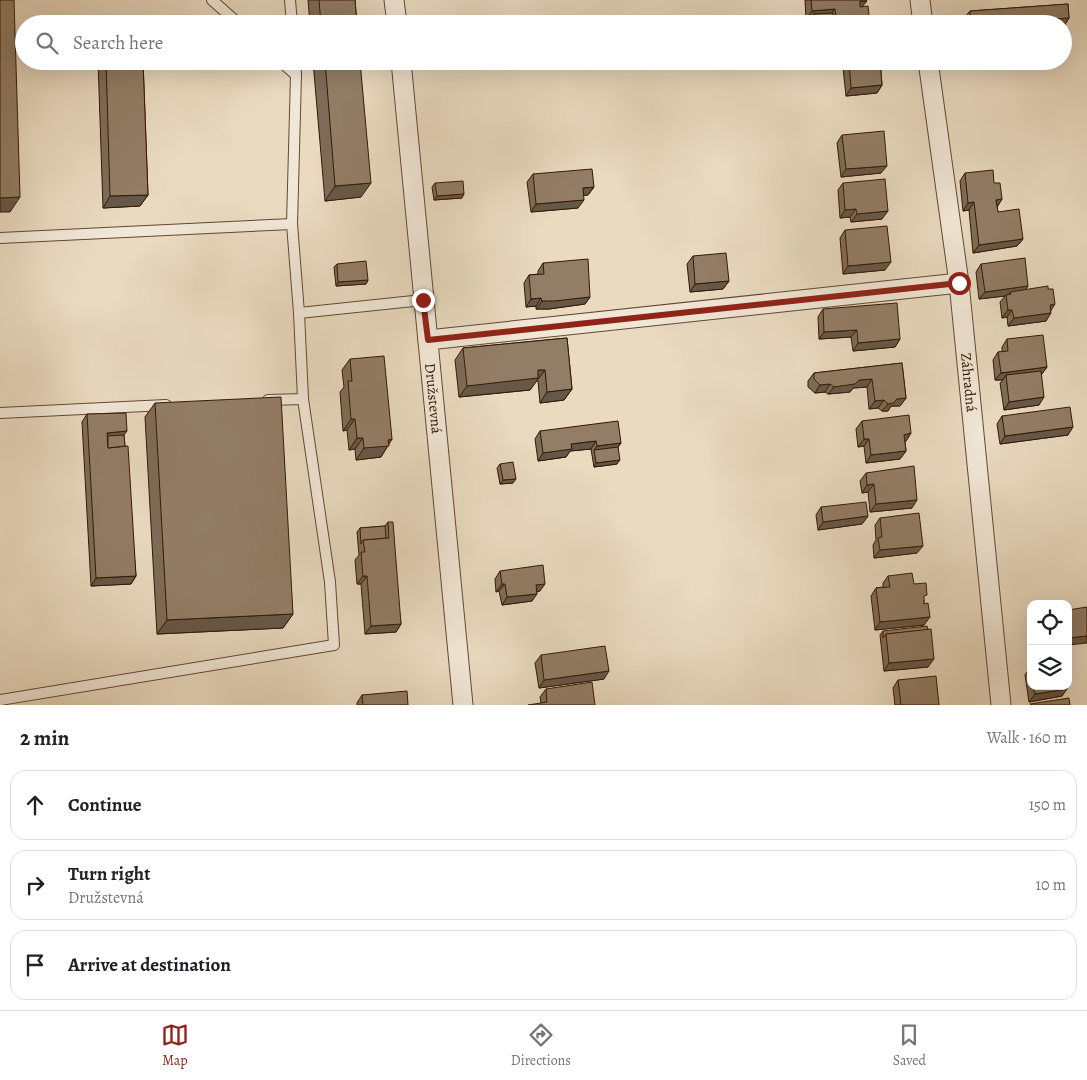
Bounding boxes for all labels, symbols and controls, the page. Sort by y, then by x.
search box [15,15,1072,70]
icon: search [33,29,61,57]
text: Search here [73,30,163,56]
route start [948,272,971,295]
route end [412,289,435,312]
street label: Záhradná [956,352,982,413]
street label: Družstevná [420,362,447,435]
map controls [1027,600,1072,690]
button: locate [1027,600,1072,645]
button: layers [1027,645,1072,690]
text: 2 min [20,724,69,752]
text: Walk · 160 m [987,727,1067,749]
icon: ahead [21,791,49,819]
text: Continue [68,792,142,818]
text: 150 m [1029,794,1066,816]
text: Turn right [68,861,150,887]
icon: right [21,871,49,899]
text: 10 m [1036,874,1066,896]
text: Družstevná [68,887,144,909]
icon: arrive [21,951,49,979]
text: Arrive at destination [68,952,231,978]
tab: Map [161,1021,189,1070]
tab: Directions [511,1021,571,1070]
tab: Saved [893,1021,926,1070]

